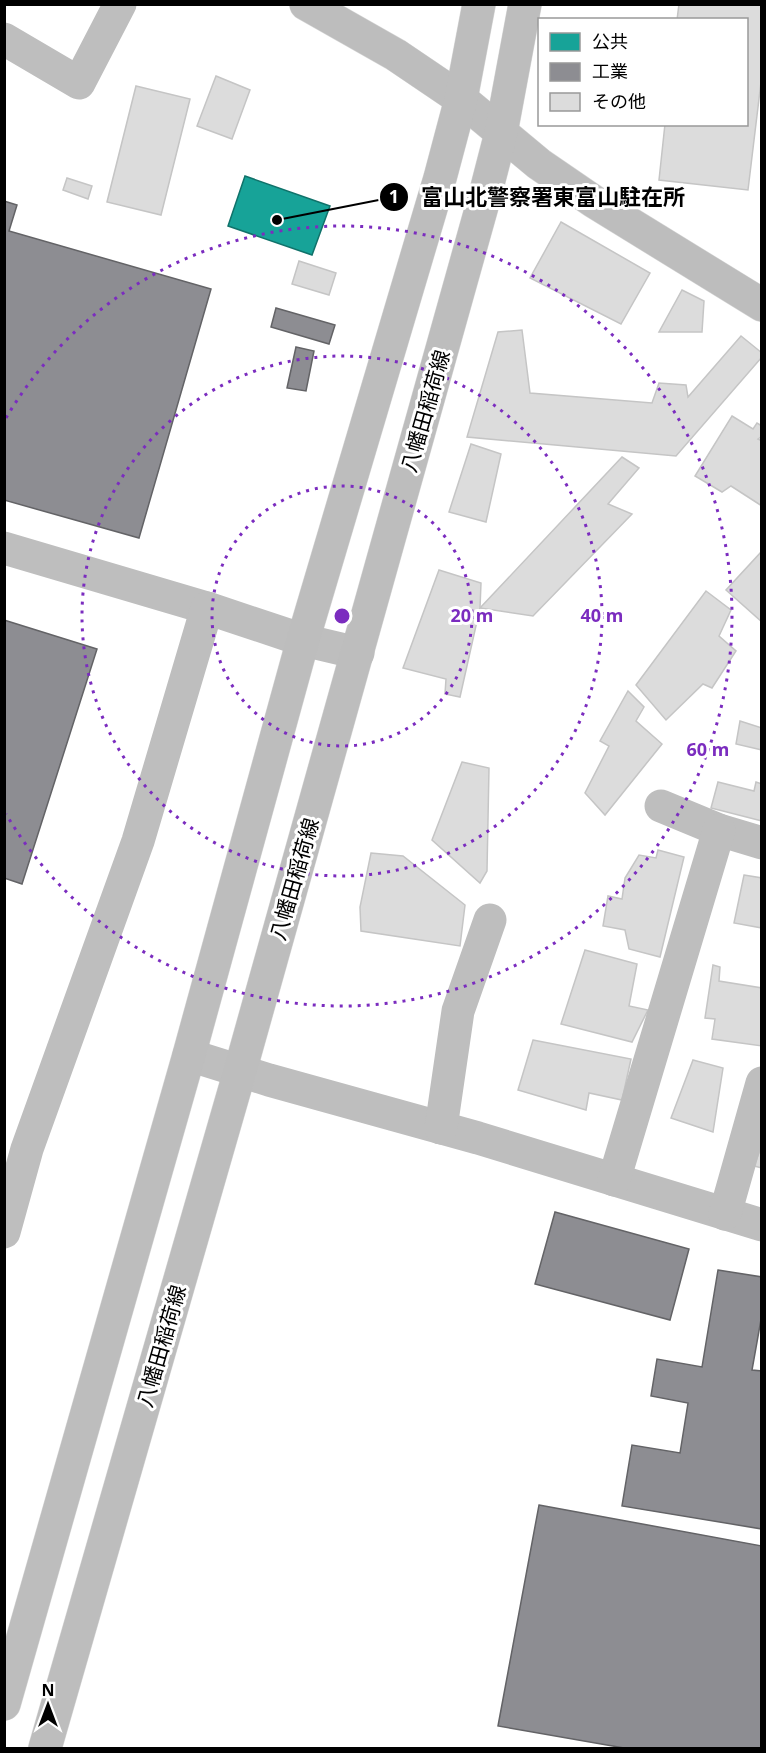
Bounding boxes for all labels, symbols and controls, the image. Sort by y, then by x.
legend [538,18,748,126]
text: 公共 [592,29,628,53]
text: 工業 [592,59,628,83]
text: その他 [592,89,646,113]
callout: 富山北警察署東富山駐在所 [379,177,697,217]
text: 富山北警察署東富山駐在所 [421,181,685,211]
text: 1 [389,184,399,208]
street label: 八幡田稲荷線 [394,347,456,475]
text: 20 m [451,603,493,627]
text: 40 m [581,603,623,627]
centre of rings [332,606,352,626]
text: 60 m [687,737,729,761]
street label: 八幡田稲荷線 [263,815,325,943]
street label: 八幡田稲荷線 [130,1282,192,1410]
north arrow [18,1675,78,1735]
text: N [41,1679,55,1701]

